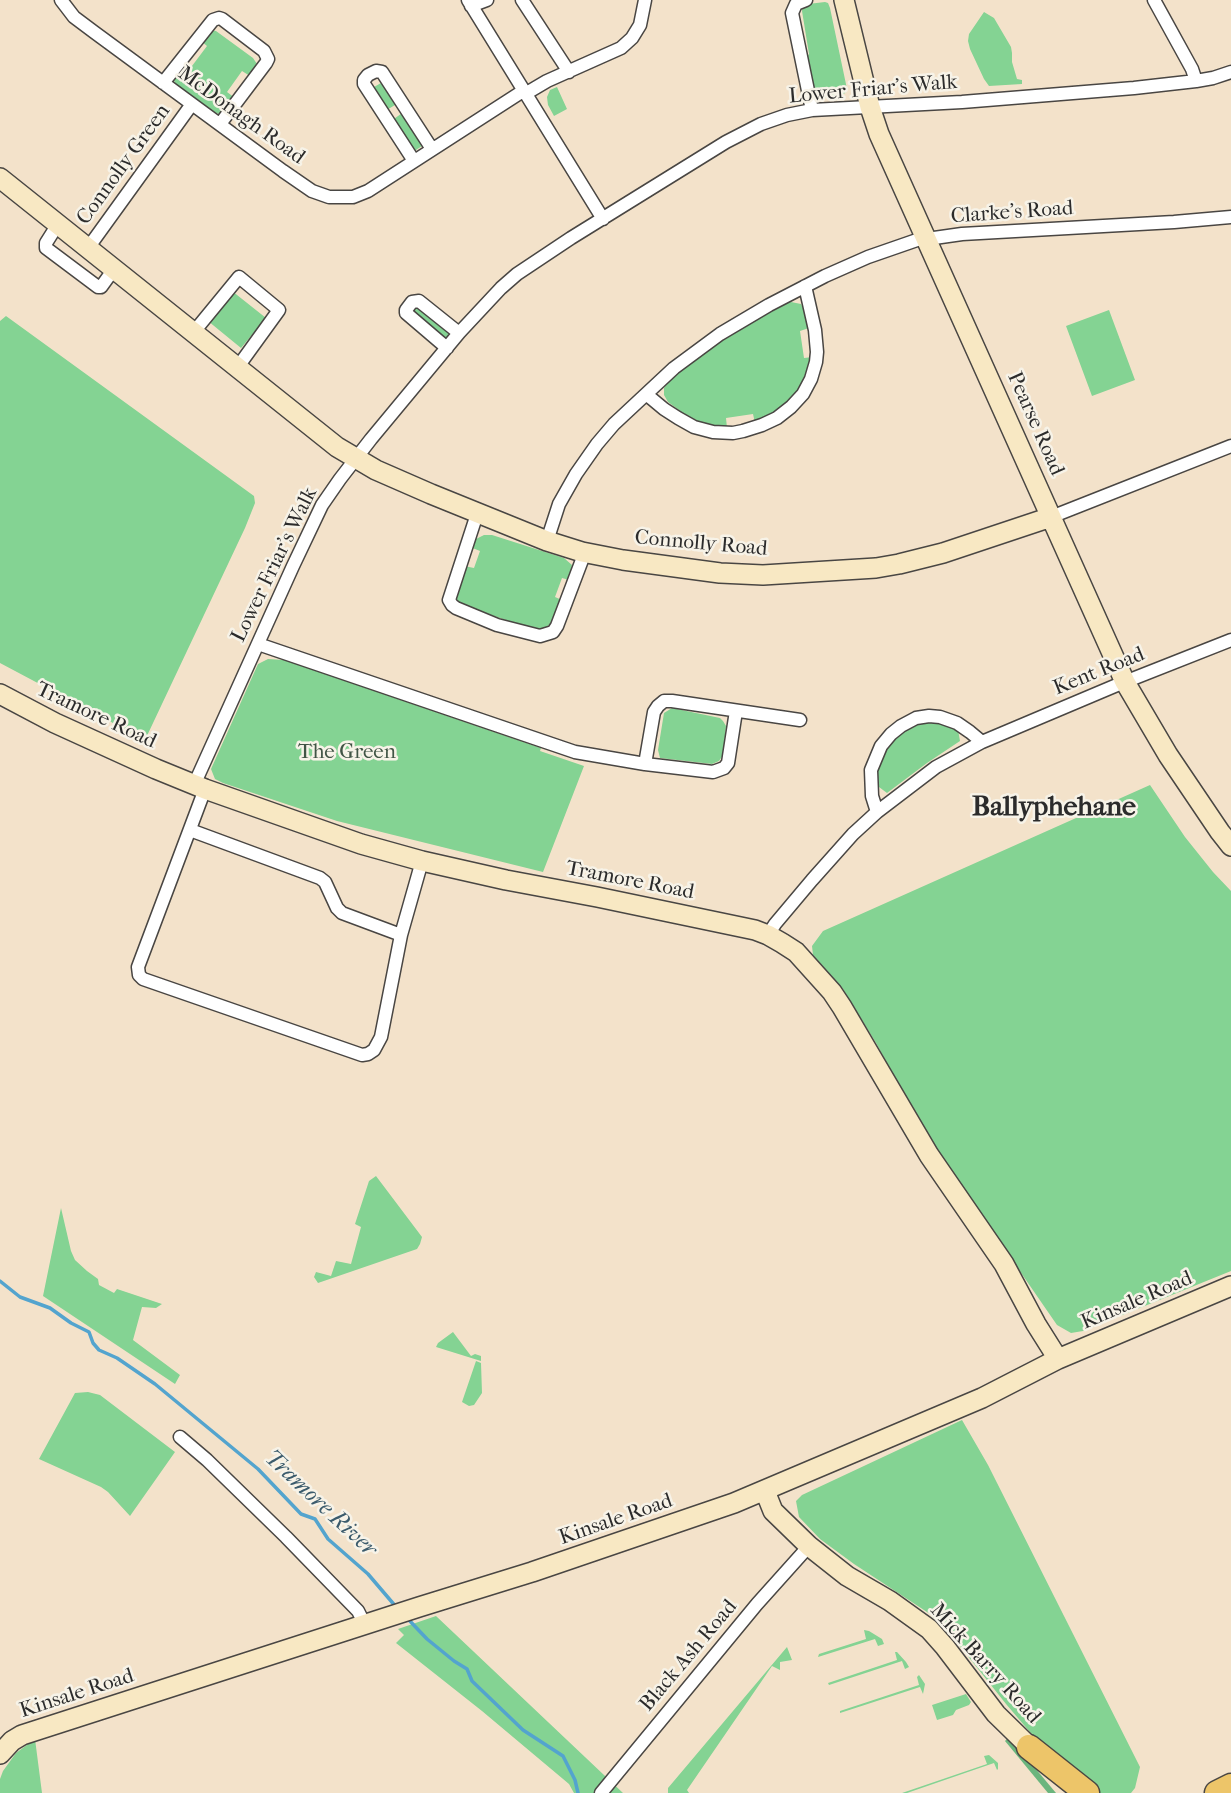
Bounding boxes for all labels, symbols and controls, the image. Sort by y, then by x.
street label: McDonagh Road [173,61,309,171]
street label: Lower Friar's Walk [788,70,958,110]
street label: Connolly Green [72,100,176,230]
street label: Clarke's Road [950,196,1074,230]
street label: Pearse Road [1001,368,1069,480]
street label: Lower Friar's Walk [227,483,323,647]
street label: Connolly Road [634,526,768,562]
street label: Kent Road [1050,642,1148,702]
street label: Tramore Road [32,677,160,755]
park label: The Green [298,740,396,766]
district label: Ballyphehane [972,791,1136,825]
street label: Tramore Road [564,856,696,906]
street label: Kinsale Road [1078,1266,1196,1336]
water label: Tramore River [258,1445,382,1563]
street label: Kinsale Road [556,1489,676,1551]
street label: Black Ash Road [635,1595,743,1717]
street label: Mick Barry Road [924,1599,1046,1729]
street label: Kinsale Road [17,1664,137,1724]

